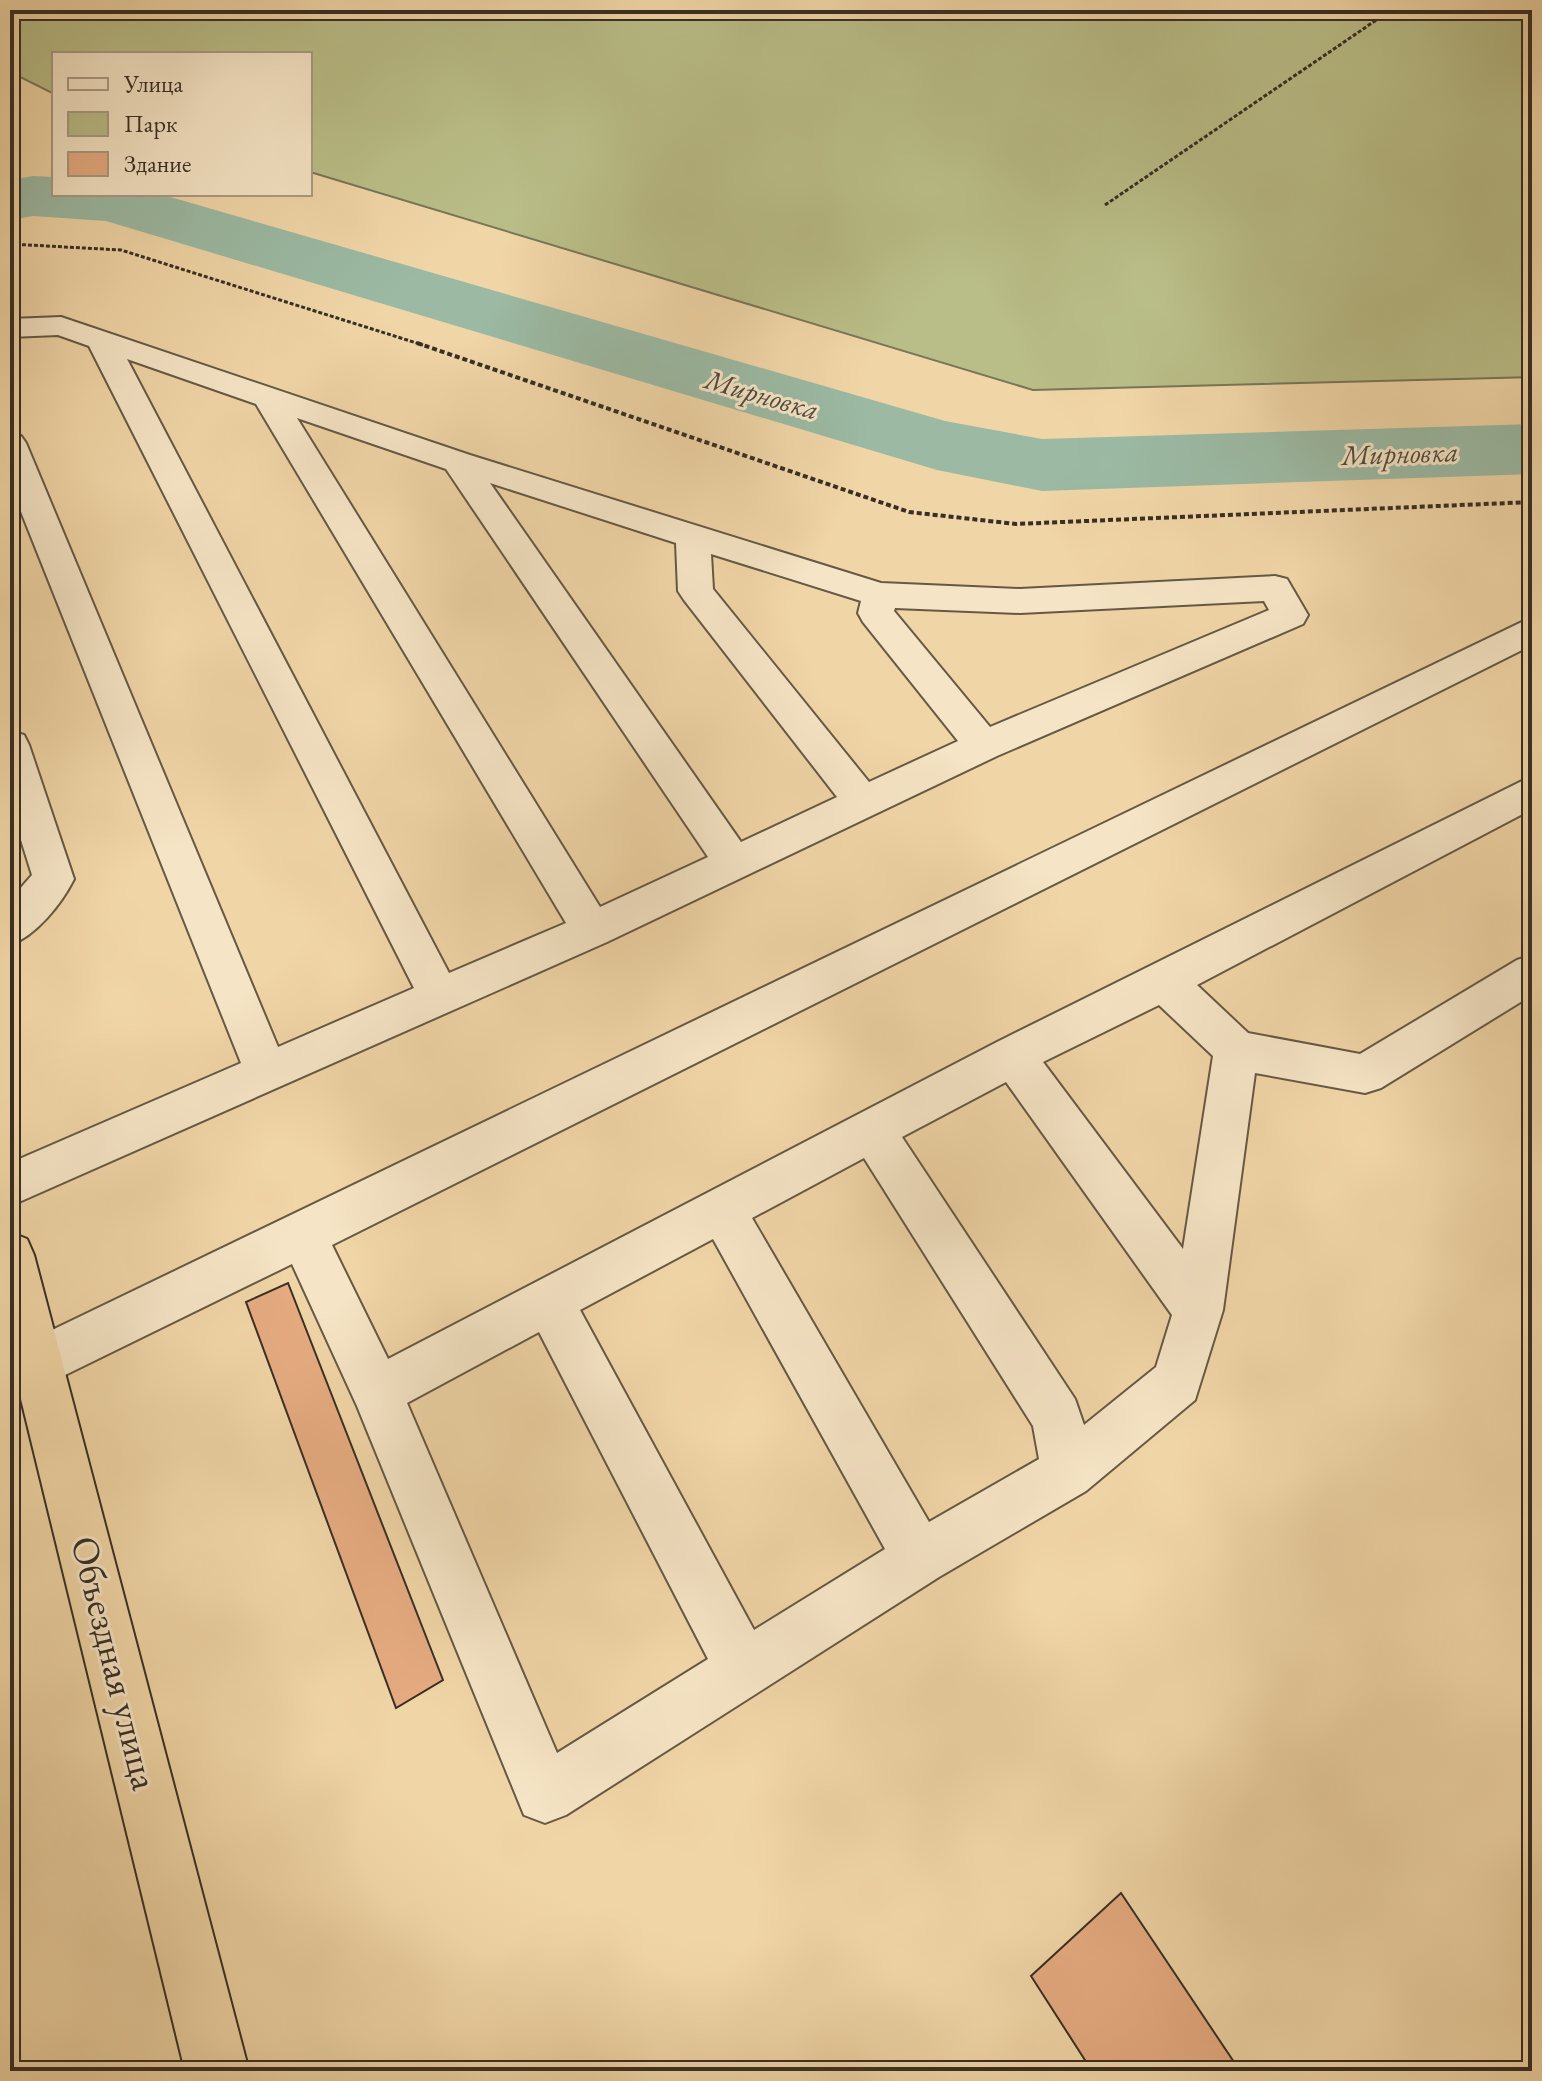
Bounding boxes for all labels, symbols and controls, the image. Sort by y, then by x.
legend [52,52,312,196]
text: Улица [123,68,183,99]
text: Парк [124,108,178,139]
text: Здание [124,148,191,179]
water label: Мирновка [699,360,823,427]
water label: Мирновка [1339,433,1459,473]
street label: Объездная улица [60,1531,171,1795]

